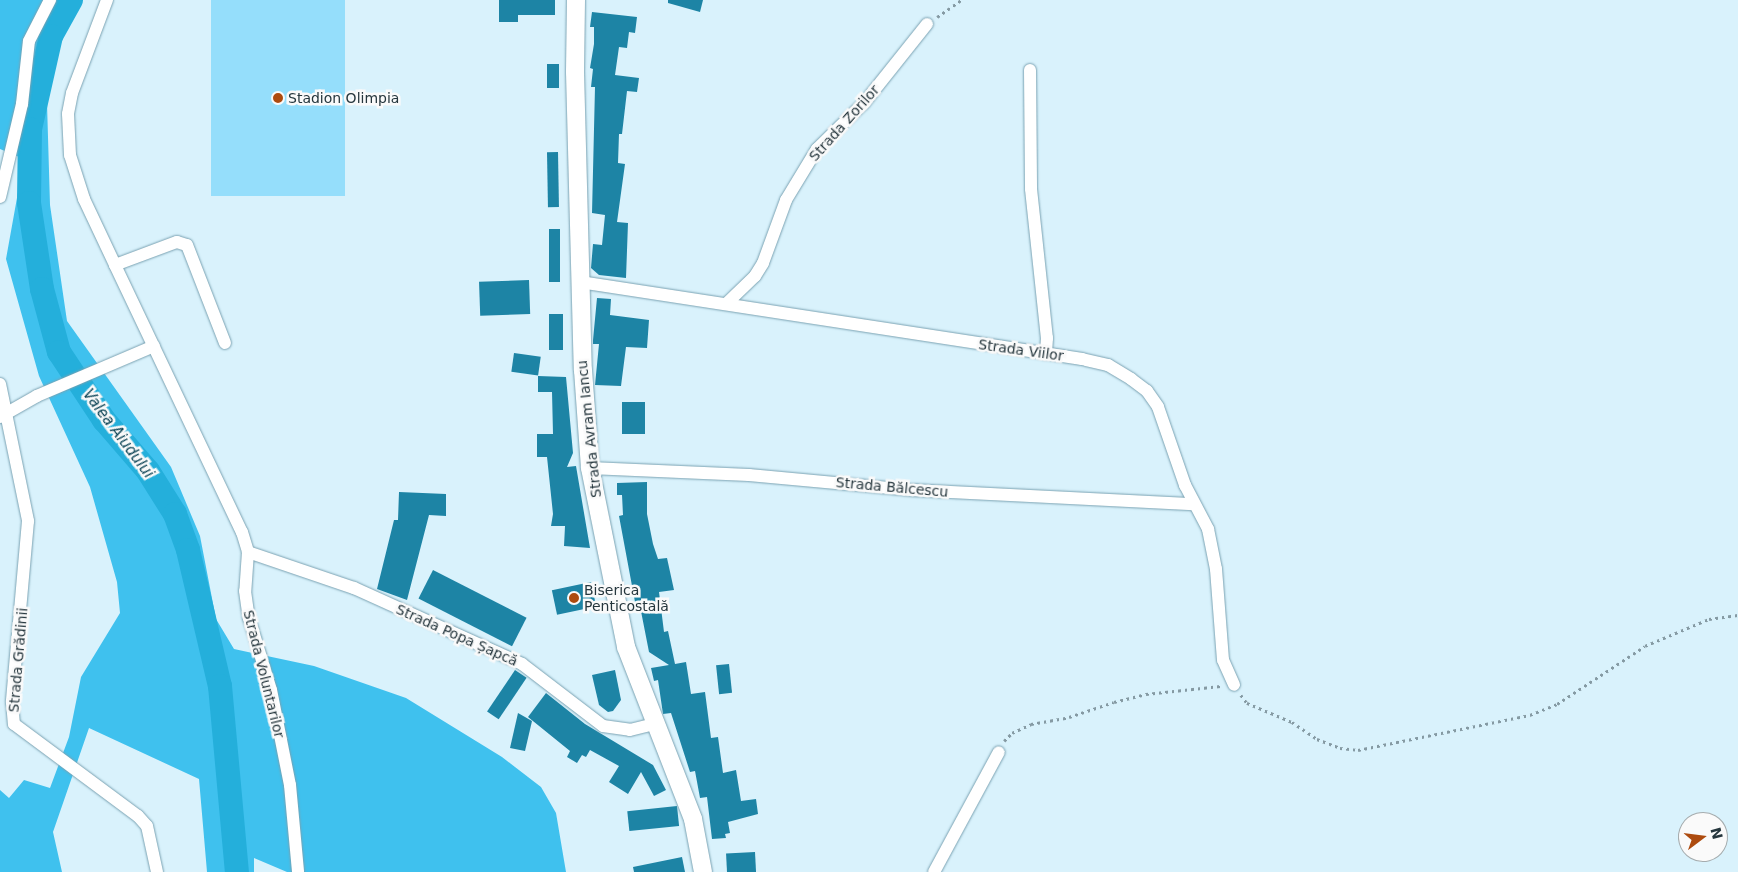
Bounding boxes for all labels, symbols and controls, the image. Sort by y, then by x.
street label: Strada Zorilor [805,81,883,165]
place label: Stadion Olimpia [288,90,399,106]
marker: Stadion Olimpia [272,92,284,104]
street label: Strada Viilor [977,336,1065,364]
street label: Strada Avram Iancu [573,359,605,499]
water label: Valea Aiudului [79,386,157,482]
street label: Strada Bălcescu [835,474,949,500]
place label: Biserica Penticostală [584,582,669,614]
marker: Biserica Penticostală [568,592,580,604]
street label: Strada Popa Șapcă [393,601,521,669]
street label: Strada Grădinii [5,607,31,713]
street label: Strada Voluntarilor [240,608,288,740]
north arrow [1678,812,1728,862]
text: N [1707,826,1726,841]

